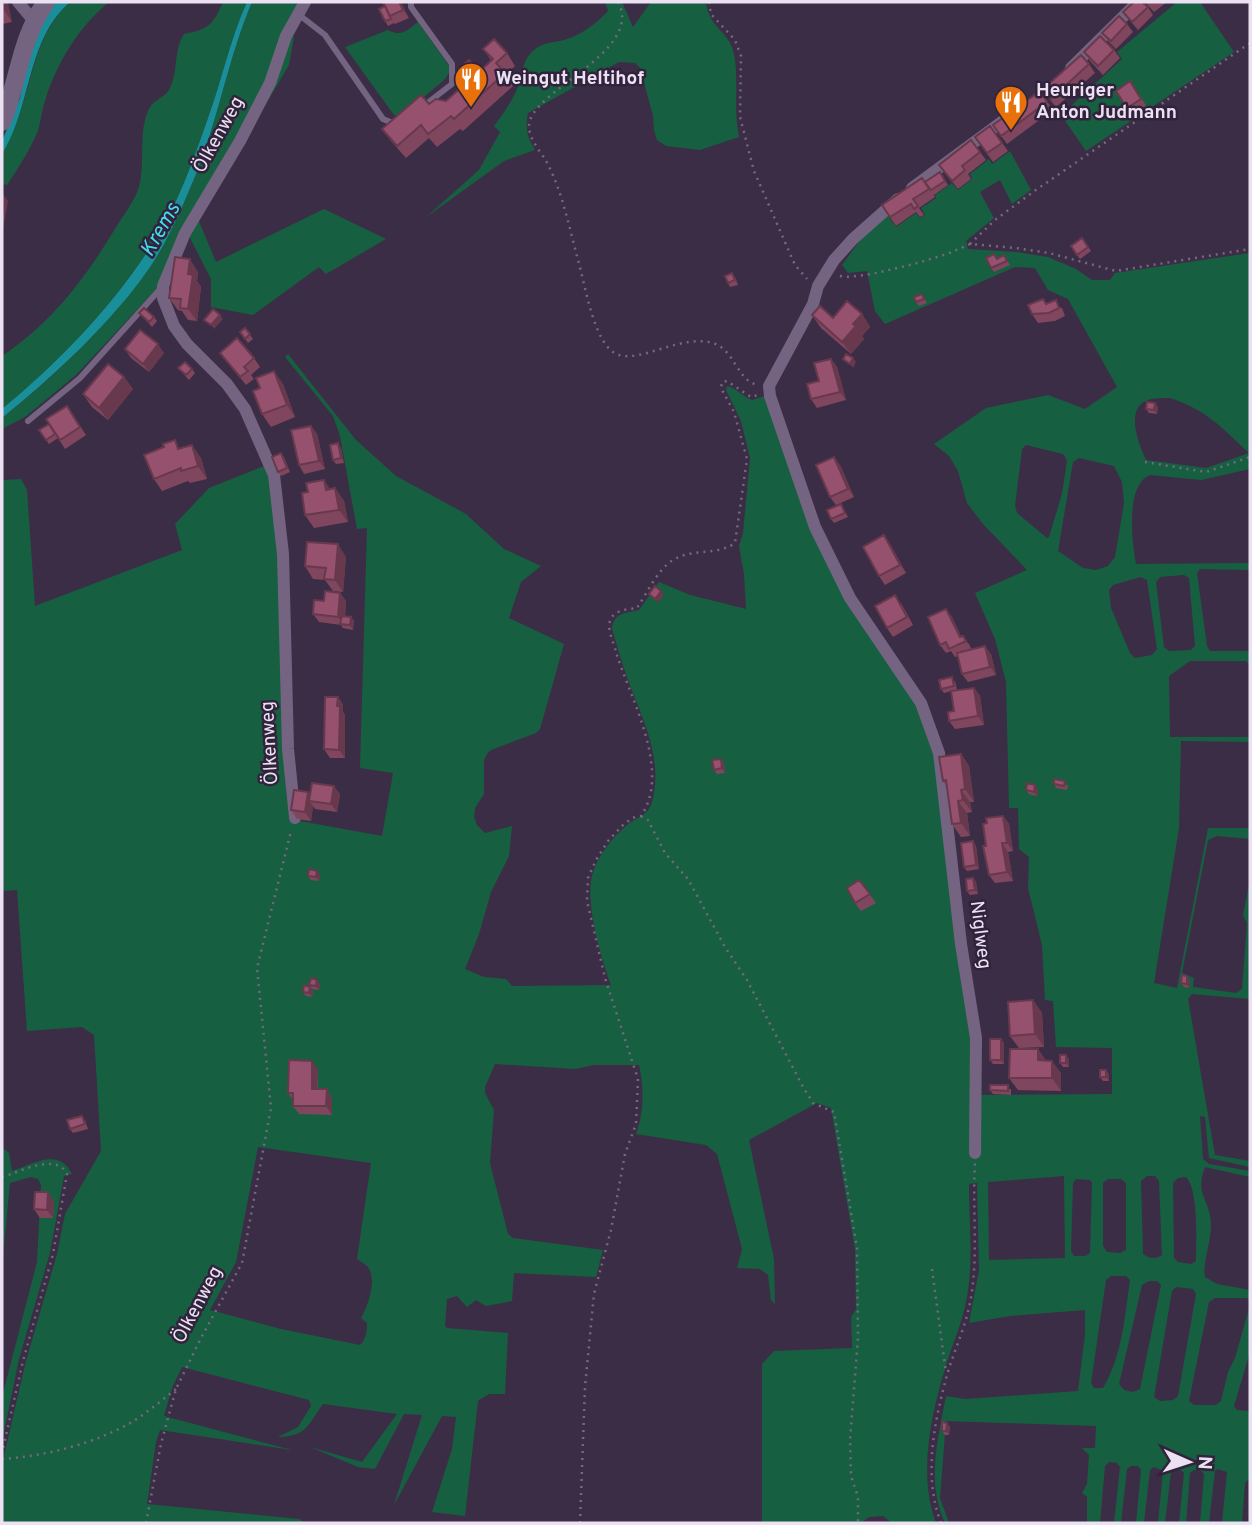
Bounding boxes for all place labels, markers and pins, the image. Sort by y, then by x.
restaurant icon: Weingut Heltihof [452,60,490,109]
place label: Weingut Heltihof [496,67,644,91]
place label: Heuriger Anton Judmann [1036,79,1177,125]
restaurant icon: Heuriger Anton Judmann [992,83,1030,132]

